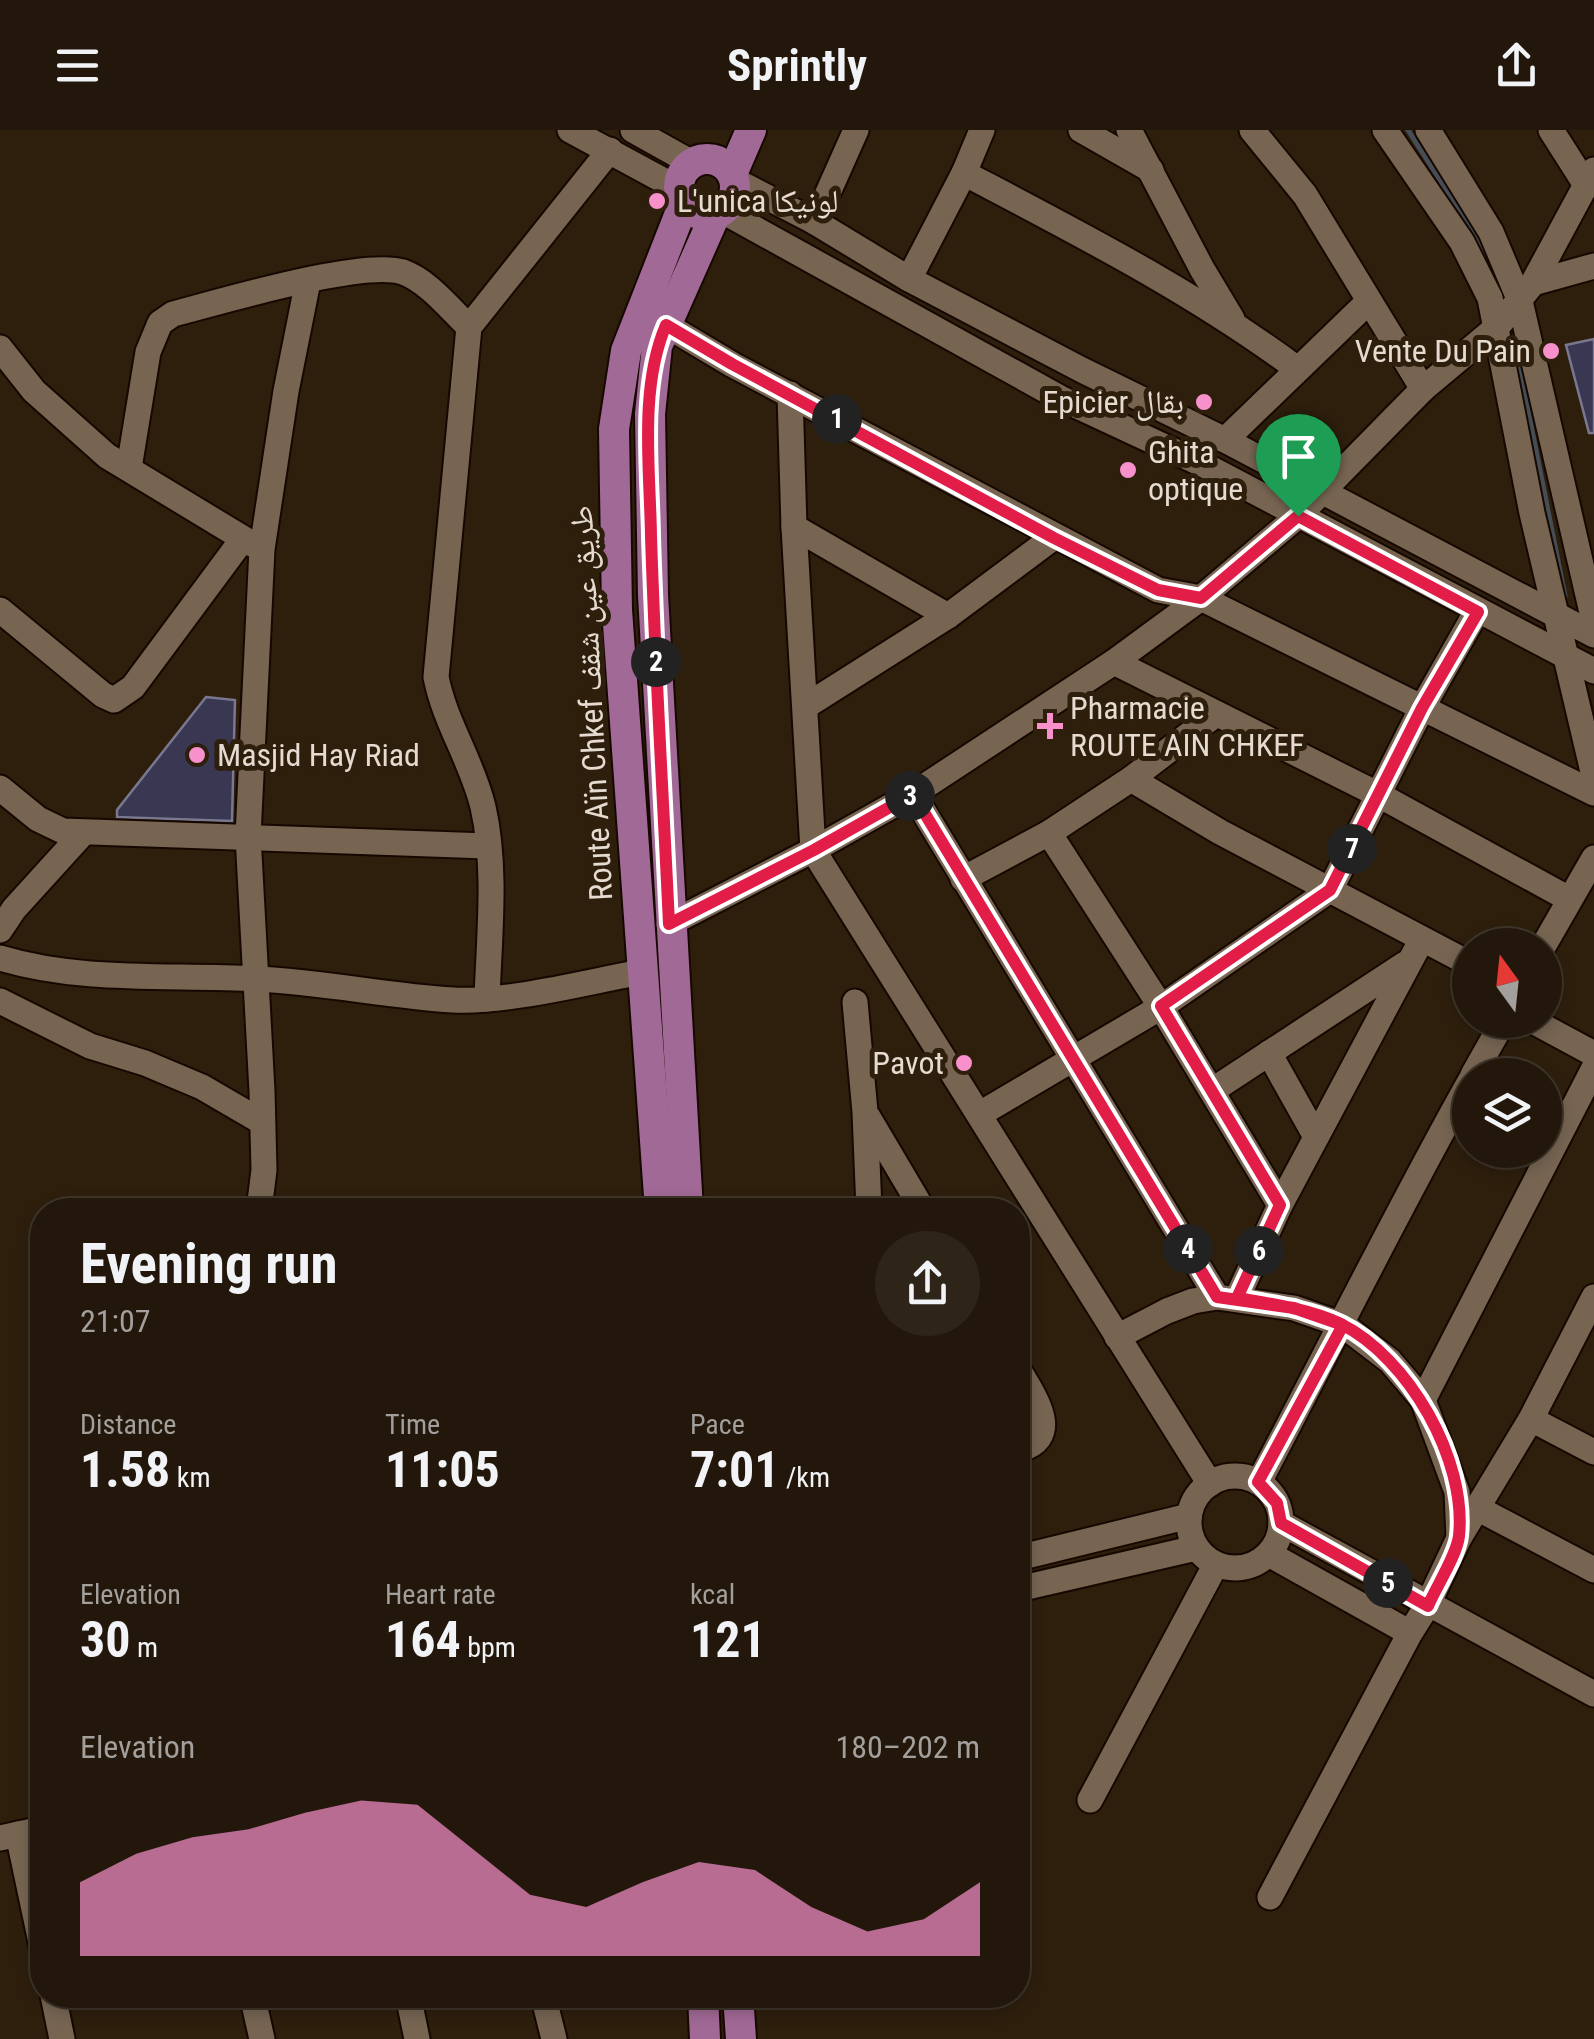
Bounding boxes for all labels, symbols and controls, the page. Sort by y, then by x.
icon: menu [50,38,105,93]
icon: share [1489,38,1544,93]
text: Sprintly [727,39,867,92]
place label: L'unica لونيكا [677,182,838,220]
marker: L'unica لونيكا [646,190,668,212]
place label: Vente Du Pain [1355,332,1531,370]
marker: Vente Du Pain [1540,340,1562,362]
place label: Epicier بقال [1042,383,1184,421]
marker: Epicier بقال [1193,391,1215,413]
pin: 1 [812,394,862,444]
text: 1 [830,402,844,435]
pin [1256,414,1341,517]
icon: arrive [1271,429,1326,484]
place label: Ghita optique [1148,433,1243,508]
marker: Ghita optique [1117,459,1139,481]
street label: Route Aïn Chkef طريق عين شقف [562,504,621,902]
pin: 2 [631,637,681,687]
text: 2 [649,645,663,678]
place label: Pharmacie ROUTE AIN CHKEF [1070,689,1304,764]
marker: Pharmacie ROUTE AIN CHKEF [1039,715,1061,737]
place label: Masjid Hay Riad [217,736,420,774]
marker: Masjid Hay Riad [186,744,208,766]
pin: 3 [885,771,935,821]
text: 3 [903,779,917,812]
pin: 7 [1327,824,1377,874]
text: 7 [1345,832,1359,865]
north arrow [1452,928,1562,1038]
map controls [1452,928,1562,1168]
place label: Pavot [872,1044,944,1082]
marker: Pavot [953,1052,975,1074]
button: layers [1452,1058,1562,1168]
pin: 4 [1163,1224,1213,1274]
pin: 6 [1234,1226,1284,1276]
button: share [875,1231,980,1336]
text: Evening run [80,1232,338,1296]
text: 4 [1181,1232,1195,1265]
text: 6 [1252,1234,1266,1267]
text: 21:07 [80,1302,151,1340]
text: Distance [80,1408,177,1441]
text: Time [385,1408,440,1441]
text: Pace [690,1408,745,1441]
text: 1.58 [80,1441,170,1499]
text: 11:05 [385,1441,500,1499]
text: 7:01 [690,1441,779,1499]
text: km [170,1461,210,1494]
text: /km [779,1461,830,1494]
pin: 5 [1363,1558,1413,1608]
text: 5 [1381,1566,1395,1599]
text: Elevation [80,1578,181,1611]
text: Heart rate [385,1578,496,1611]
text: kcal [690,1578,735,1611]
text: 30 [80,1611,131,1669]
text: 164 [385,1611,461,1669]
text: 121 [690,1611,766,1669]
text: m [131,1631,158,1664]
text: bpm [461,1631,516,1664]
text: Elevation [80,1728,195,1766]
text: 180–202 m [835,1728,980,1766]

